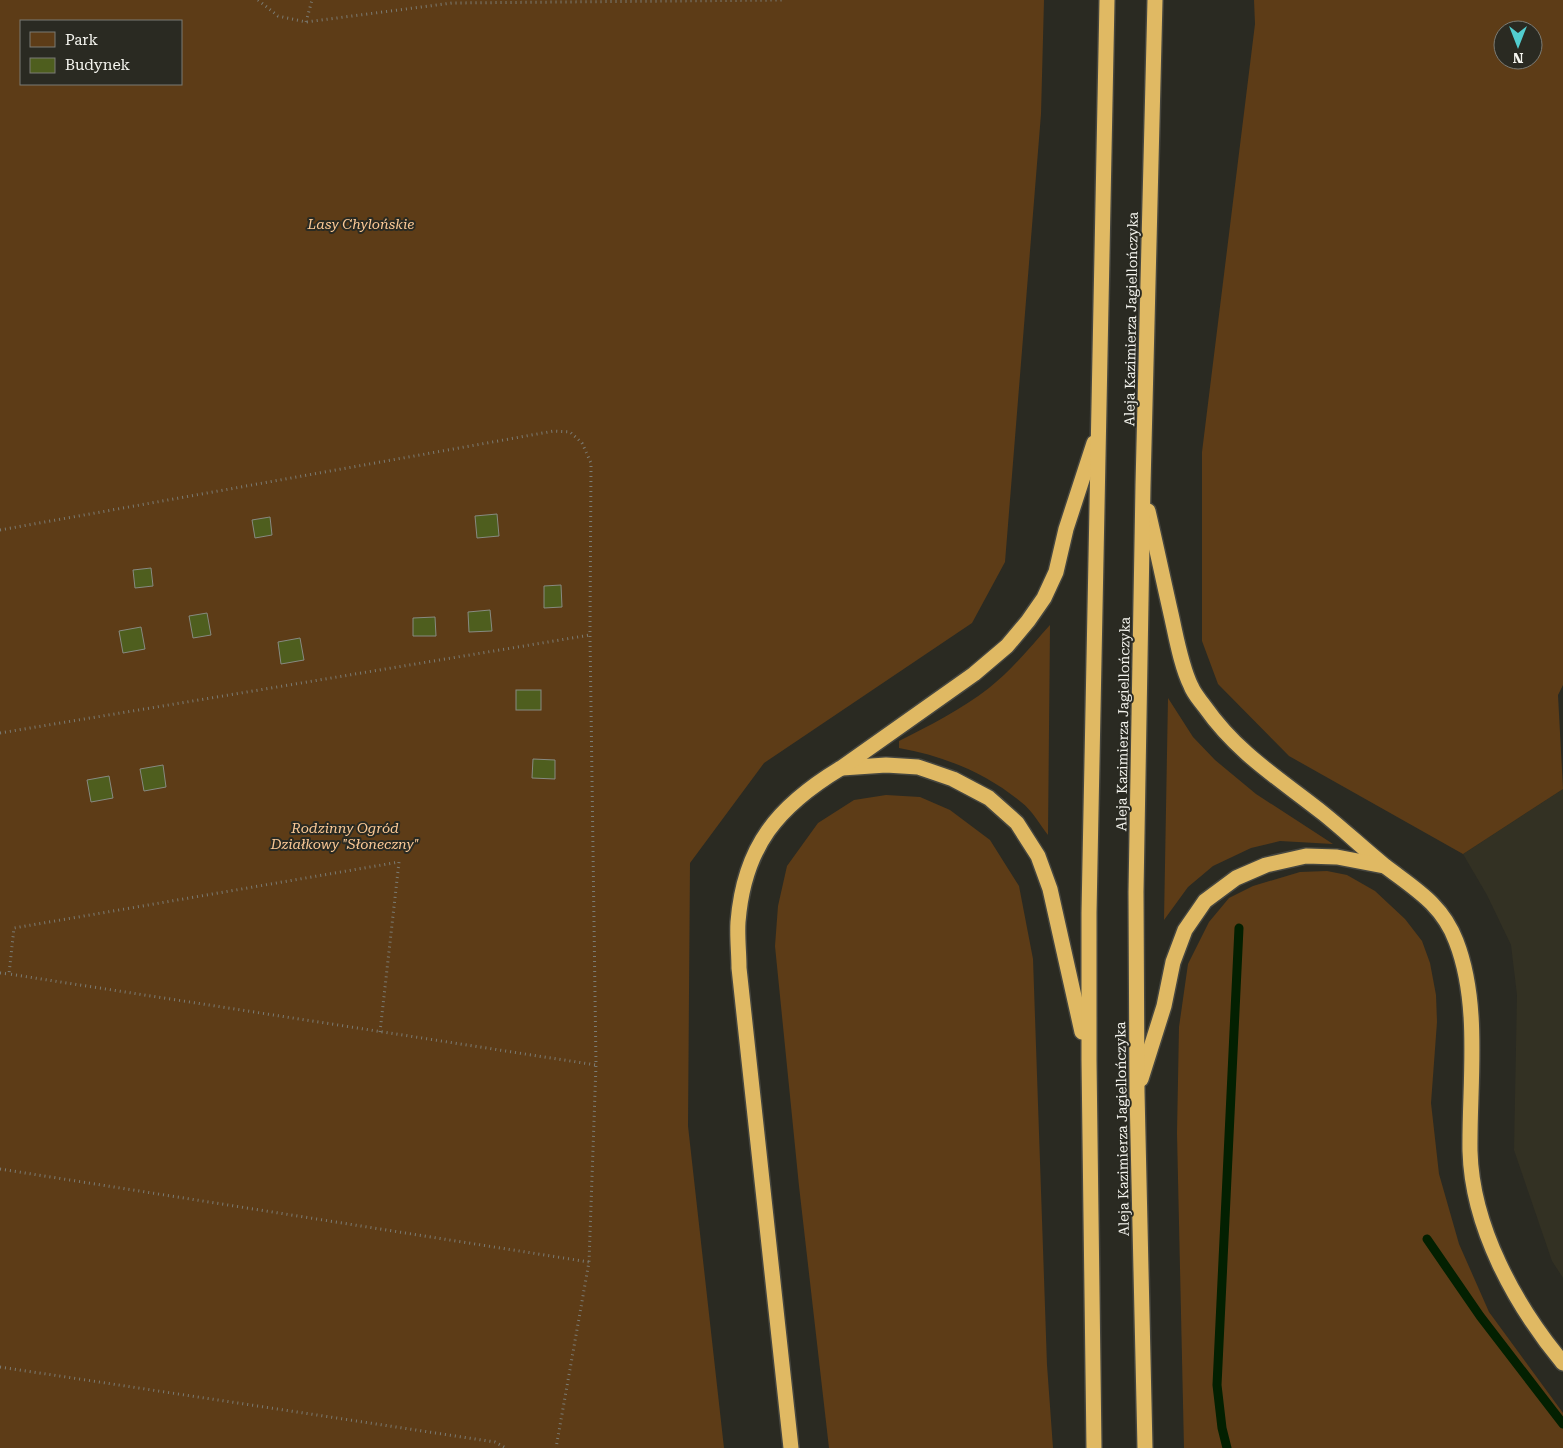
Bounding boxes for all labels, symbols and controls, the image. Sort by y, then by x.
legend [20,20,182,85]
north arrow [1493,20,1543,70]
text: Park [65,31,99,49]
text: N [1512,50,1523,66]
text: Budynek [65,56,130,74]
street label: Aleja Kazimierza Jagiellończyka [1121,211,1141,426]
park label: Lasy Chylońskie [307,216,414,232]
street label: Aleja Kazimierza Jagiellończyka [1113,616,1133,831]
park label: Rodzinny Ogród Działkowy "Słoneczny" [270,820,419,852]
street label: Aleja Kazimierza Jagiellończyka [1112,1021,1132,1236]

